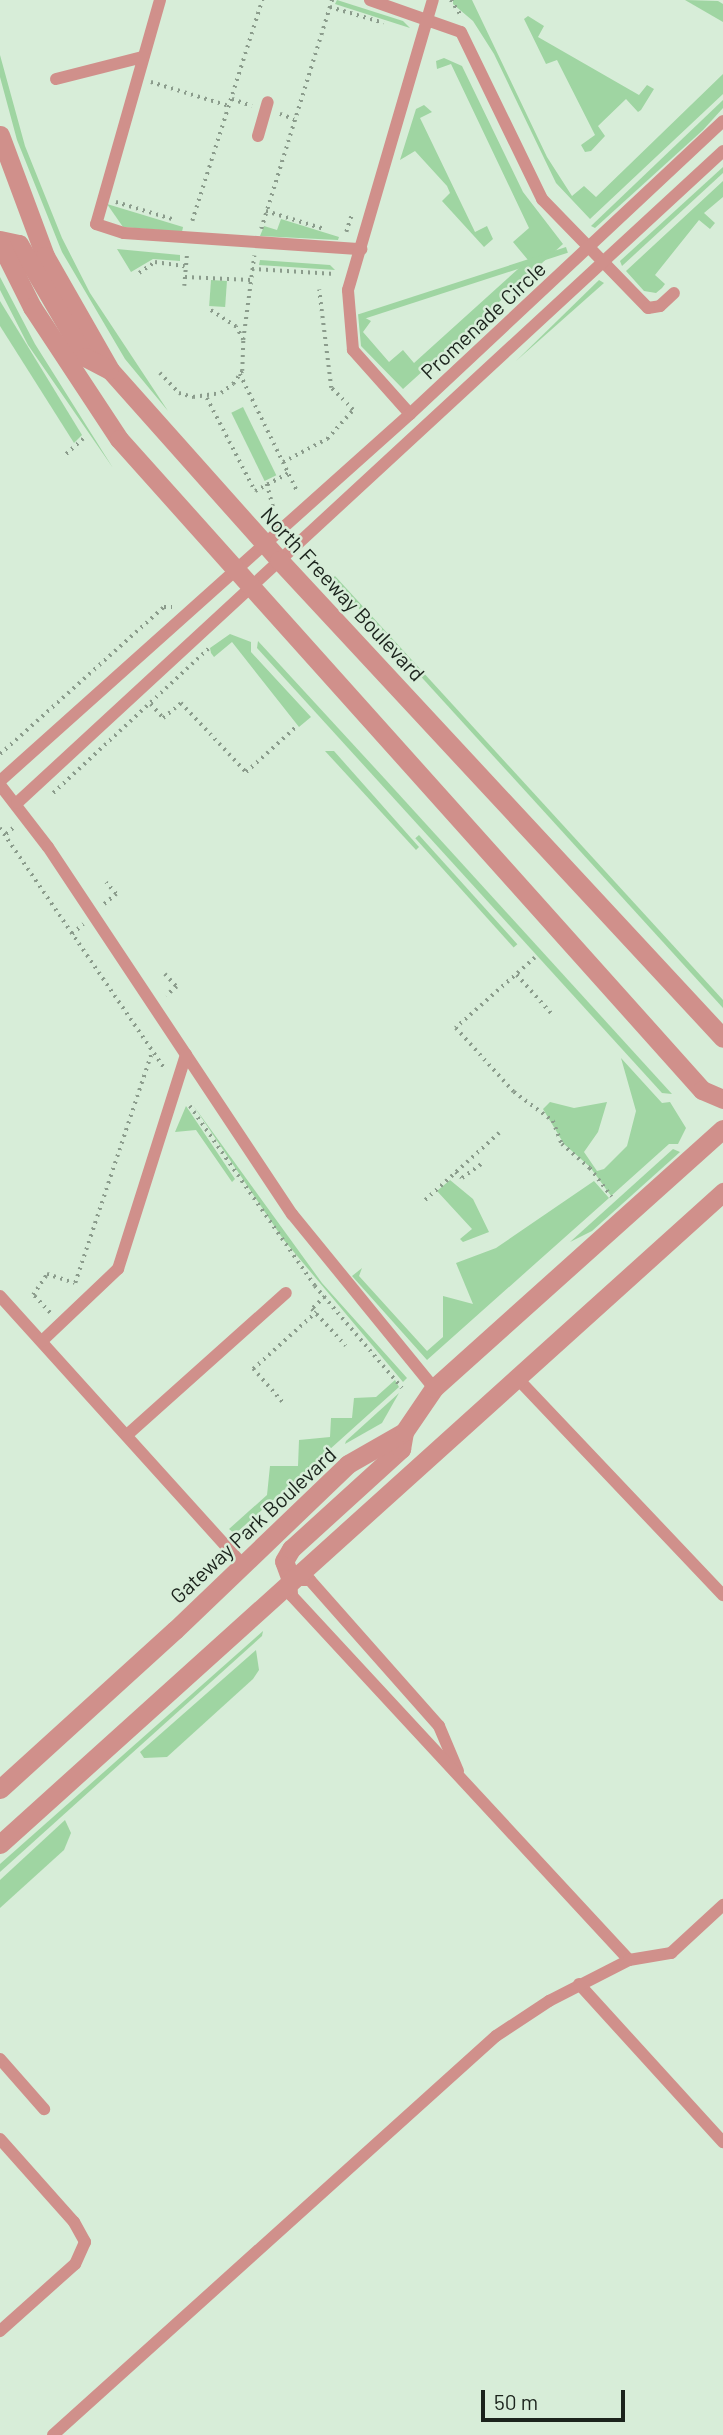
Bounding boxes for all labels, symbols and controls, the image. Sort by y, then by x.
street label: Promenade Circle [415,256,551,384]
street label: North Freeway Boulevard [256,502,430,686]
street label: Gateway Park Boulevard [165,1442,341,1608]
scale bar [485,2376,628,2420]
text: 50 m [494,2389,538,2414]

